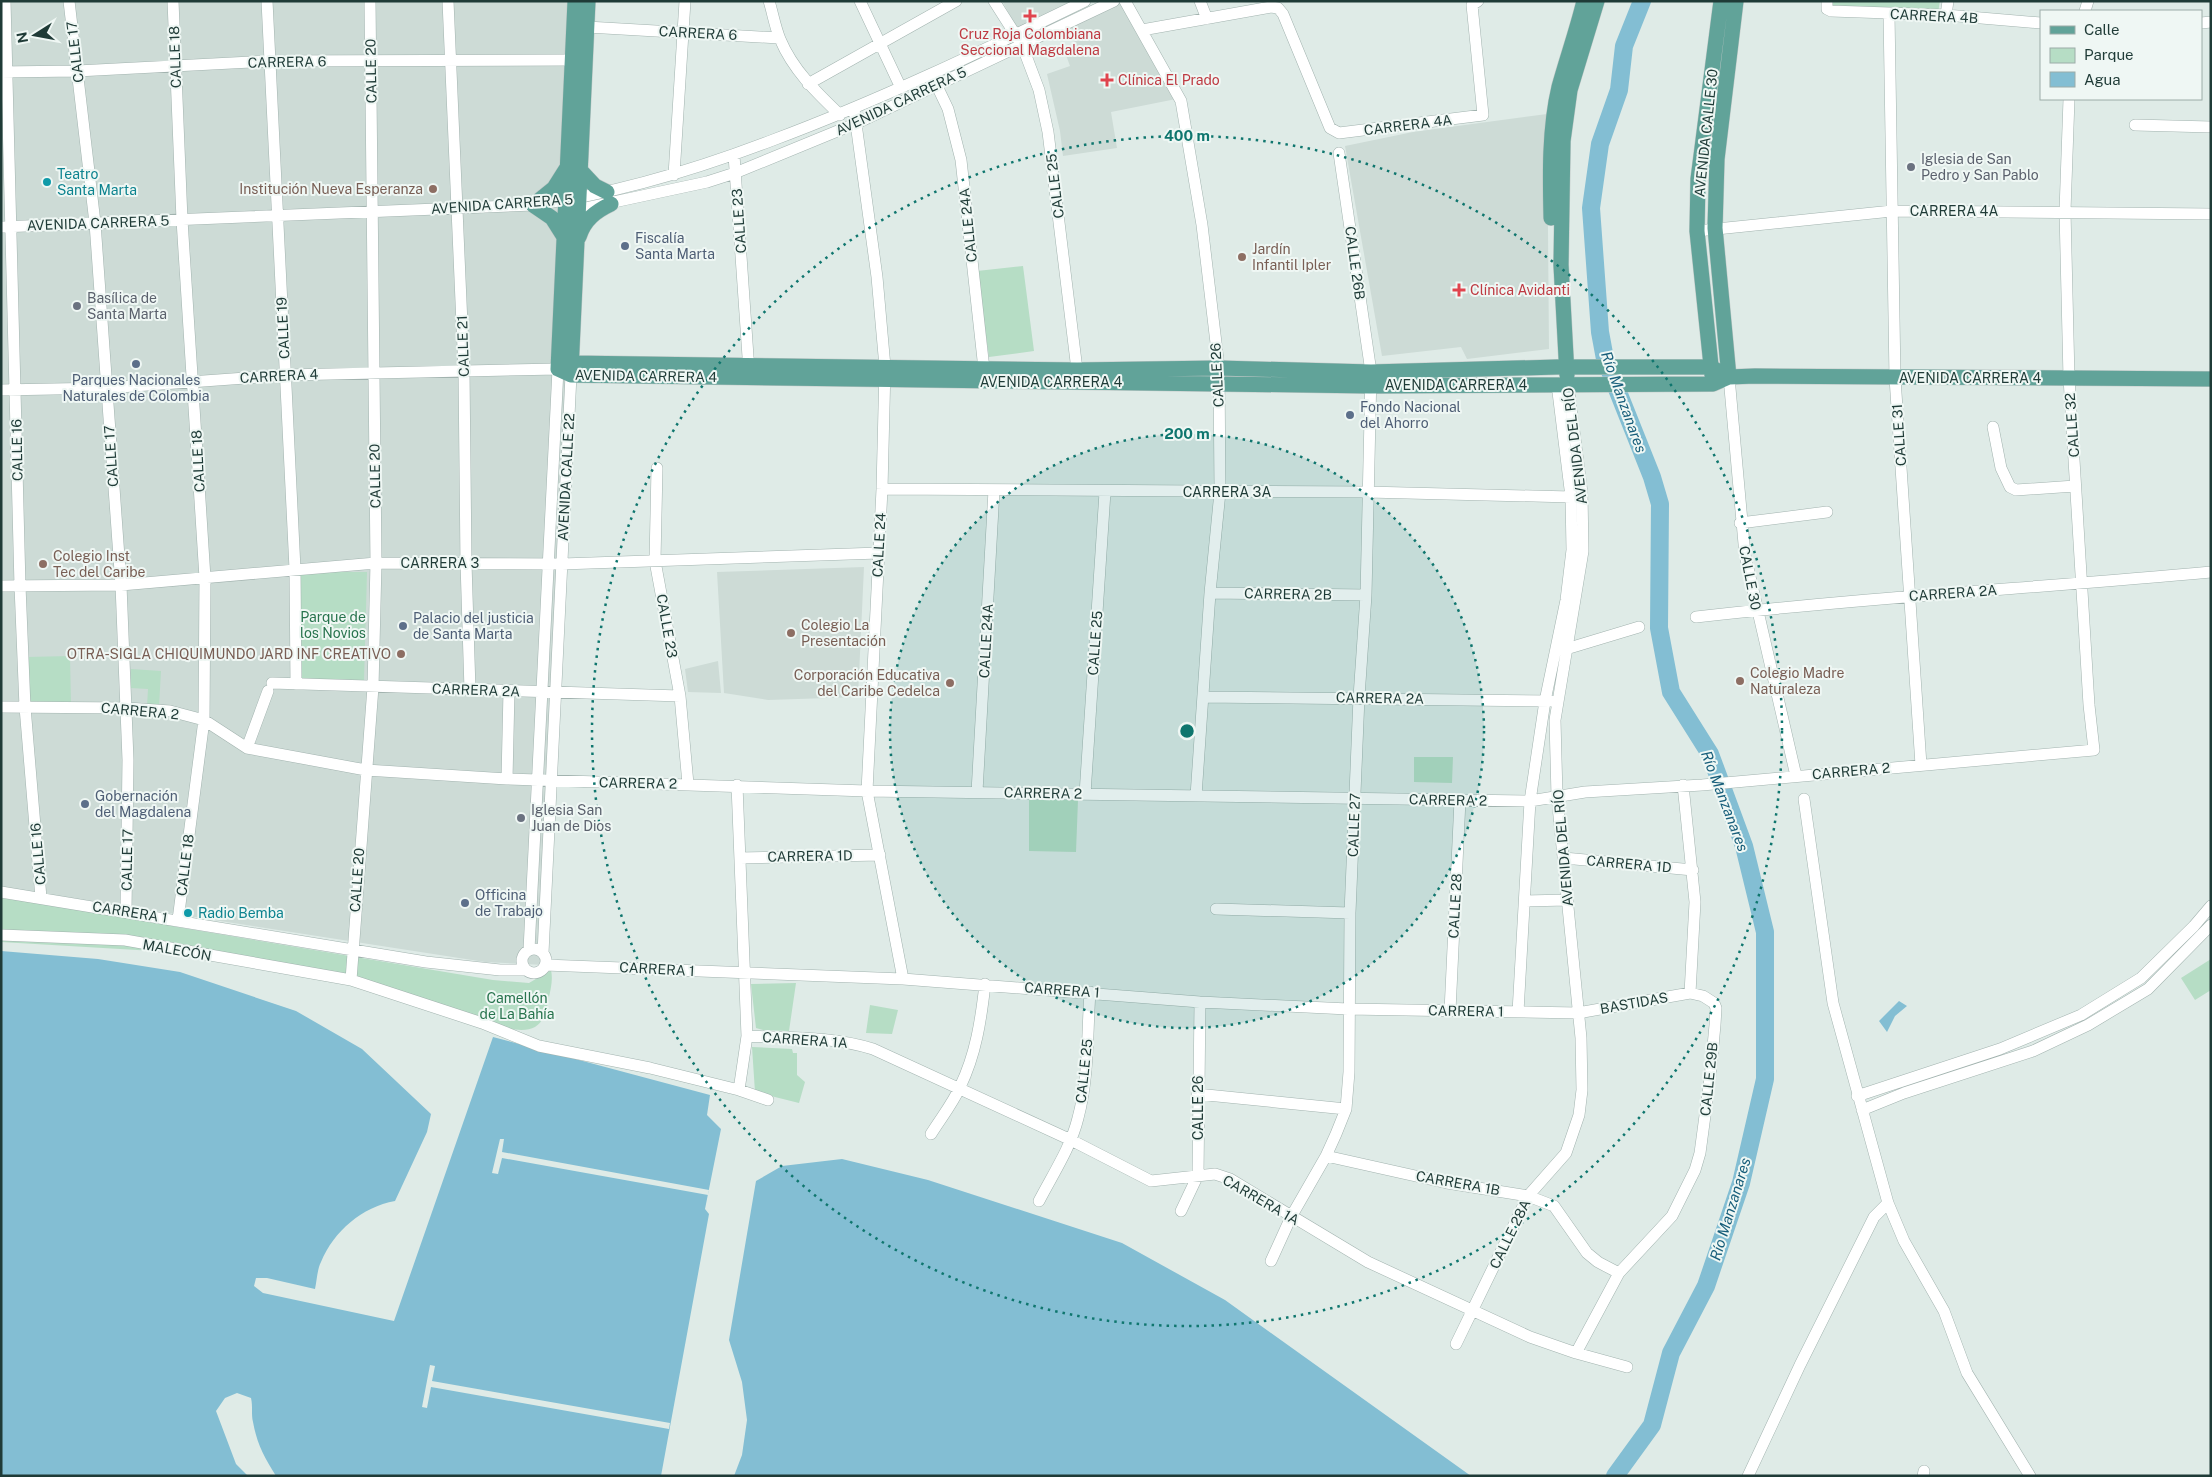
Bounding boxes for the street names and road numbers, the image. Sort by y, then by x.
street label: CARRERA 4B [1890,6,1978,26]
street label: CALLE 17 [63,20,87,84]
street label: CARRERA 6 [658,23,738,43]
street label: CALLE 18 [166,26,184,88]
street label: CALLE 20 [362,39,380,103]
street label: CARRERA 6 [248,53,327,71]
street label: AVENIDA CARRERA 5 [833,64,969,138]
street label: AVENIDA CALLE 30 [1691,68,1721,198]
street label: CARRERA 4A [1363,112,1453,138]
street label: CALLE 25 [1043,153,1067,219]
street label: CALLE 24A [956,187,980,263]
street label: CALLE 23 [729,188,749,254]
street label: AVENIDA CARRERA 5 [430,191,574,217]
street label: CARRERA 4A [1910,203,1998,219]
street label: AVENIDA CARRERA 5 [26,213,170,233]
street label: CALLE 26B [1342,225,1368,301]
street label: CALLE 19 [273,296,293,359]
street label: CALLE 21 [454,315,472,377]
street label: CALLE 26 [1207,342,1227,408]
street label: CARRERA 4 [239,366,319,386]
street label: AVENIDA CARRERA 4 [575,367,718,385]
street label: AVENIDA CARRERA 4 [1899,370,2041,386]
street label: AVENIDA CARRERA 4 [980,374,1122,390]
street label: AVENIDA CARRERA 4 [1385,377,1527,393]
street label: AVENIDA DEL RÍO [1559,387,1590,505]
street label: CALLE 32 [2062,392,2082,458]
street label: CALLE 31 [1889,403,1909,467]
street label: AVENIDA CALLE 22 [555,413,577,541]
street label: CALLE 16 [8,419,26,481]
street label: CALLE 17 [101,425,121,487]
street label: CALLE 18 [188,429,208,493]
street label: CALLE 20 [366,444,384,508]
street label: CARRERA 3A [1183,484,1271,500]
street label: CALLE 24 [869,512,889,578]
street label: CALLE 30 [1736,545,1764,611]
street label: CARRERA 3 [401,555,480,571]
street label: CARRERA 2A [1908,582,1998,604]
street label: CARRERA 2B [1244,585,1332,603]
street label: CALLE 23 [653,593,681,659]
street label: CALLE 24A [976,603,996,679]
street label: CALLE 25 [1085,610,1105,676]
street label: CARRERA 2A [432,680,520,700]
street label: CARRERA 2A [1336,689,1424,707]
street label: CARRERA 2 [100,700,180,722]
street label: CARRERA 2 [1811,760,1891,782]
street label: CARRERA 2 [599,774,677,792]
street label: CARRERA 2 [1004,784,1082,802]
street label: AVENIDA DEL RÍO [1549,789,1576,907]
street label: CARRERA 2 [1409,791,1487,809]
street label: CALLE 27 [1345,793,1363,857]
street label: CALLE 16 [27,822,49,886]
street label: CALLE 17 [118,829,136,891]
street label: CALLE 18 [173,833,197,897]
street label: CALLE 20 [347,847,367,913]
street label: CARRERA 1D [767,847,853,865]
street label: CARRERA 1D [1586,852,1672,876]
street label: CALLE 28 [1445,873,1465,939]
street label: CARRERA 1 [91,898,169,926]
street label: MALECÓN [141,934,213,964]
street label: CARRERA 1 [619,959,695,979]
street label: CARRERA 1 [1024,979,1100,1001]
street label: BASTIDAS [1599,989,1669,1017]
street label: CARRERA 1 [1428,1002,1504,1020]
street label: CARRERA 1A [762,1029,848,1051]
street label: CALLE 25 [1073,1038,1095,1104]
street label: CALLE 29B [1697,1041,1721,1117]
street label: CALLE 26 [1190,1075,1206,1140]
street label: CARRERA 1B [1415,1168,1501,1198]
street label: CARRERA 1A [1220,1172,1302,1228]
street label: CALLE 28A [1486,1197,1534,1271]

